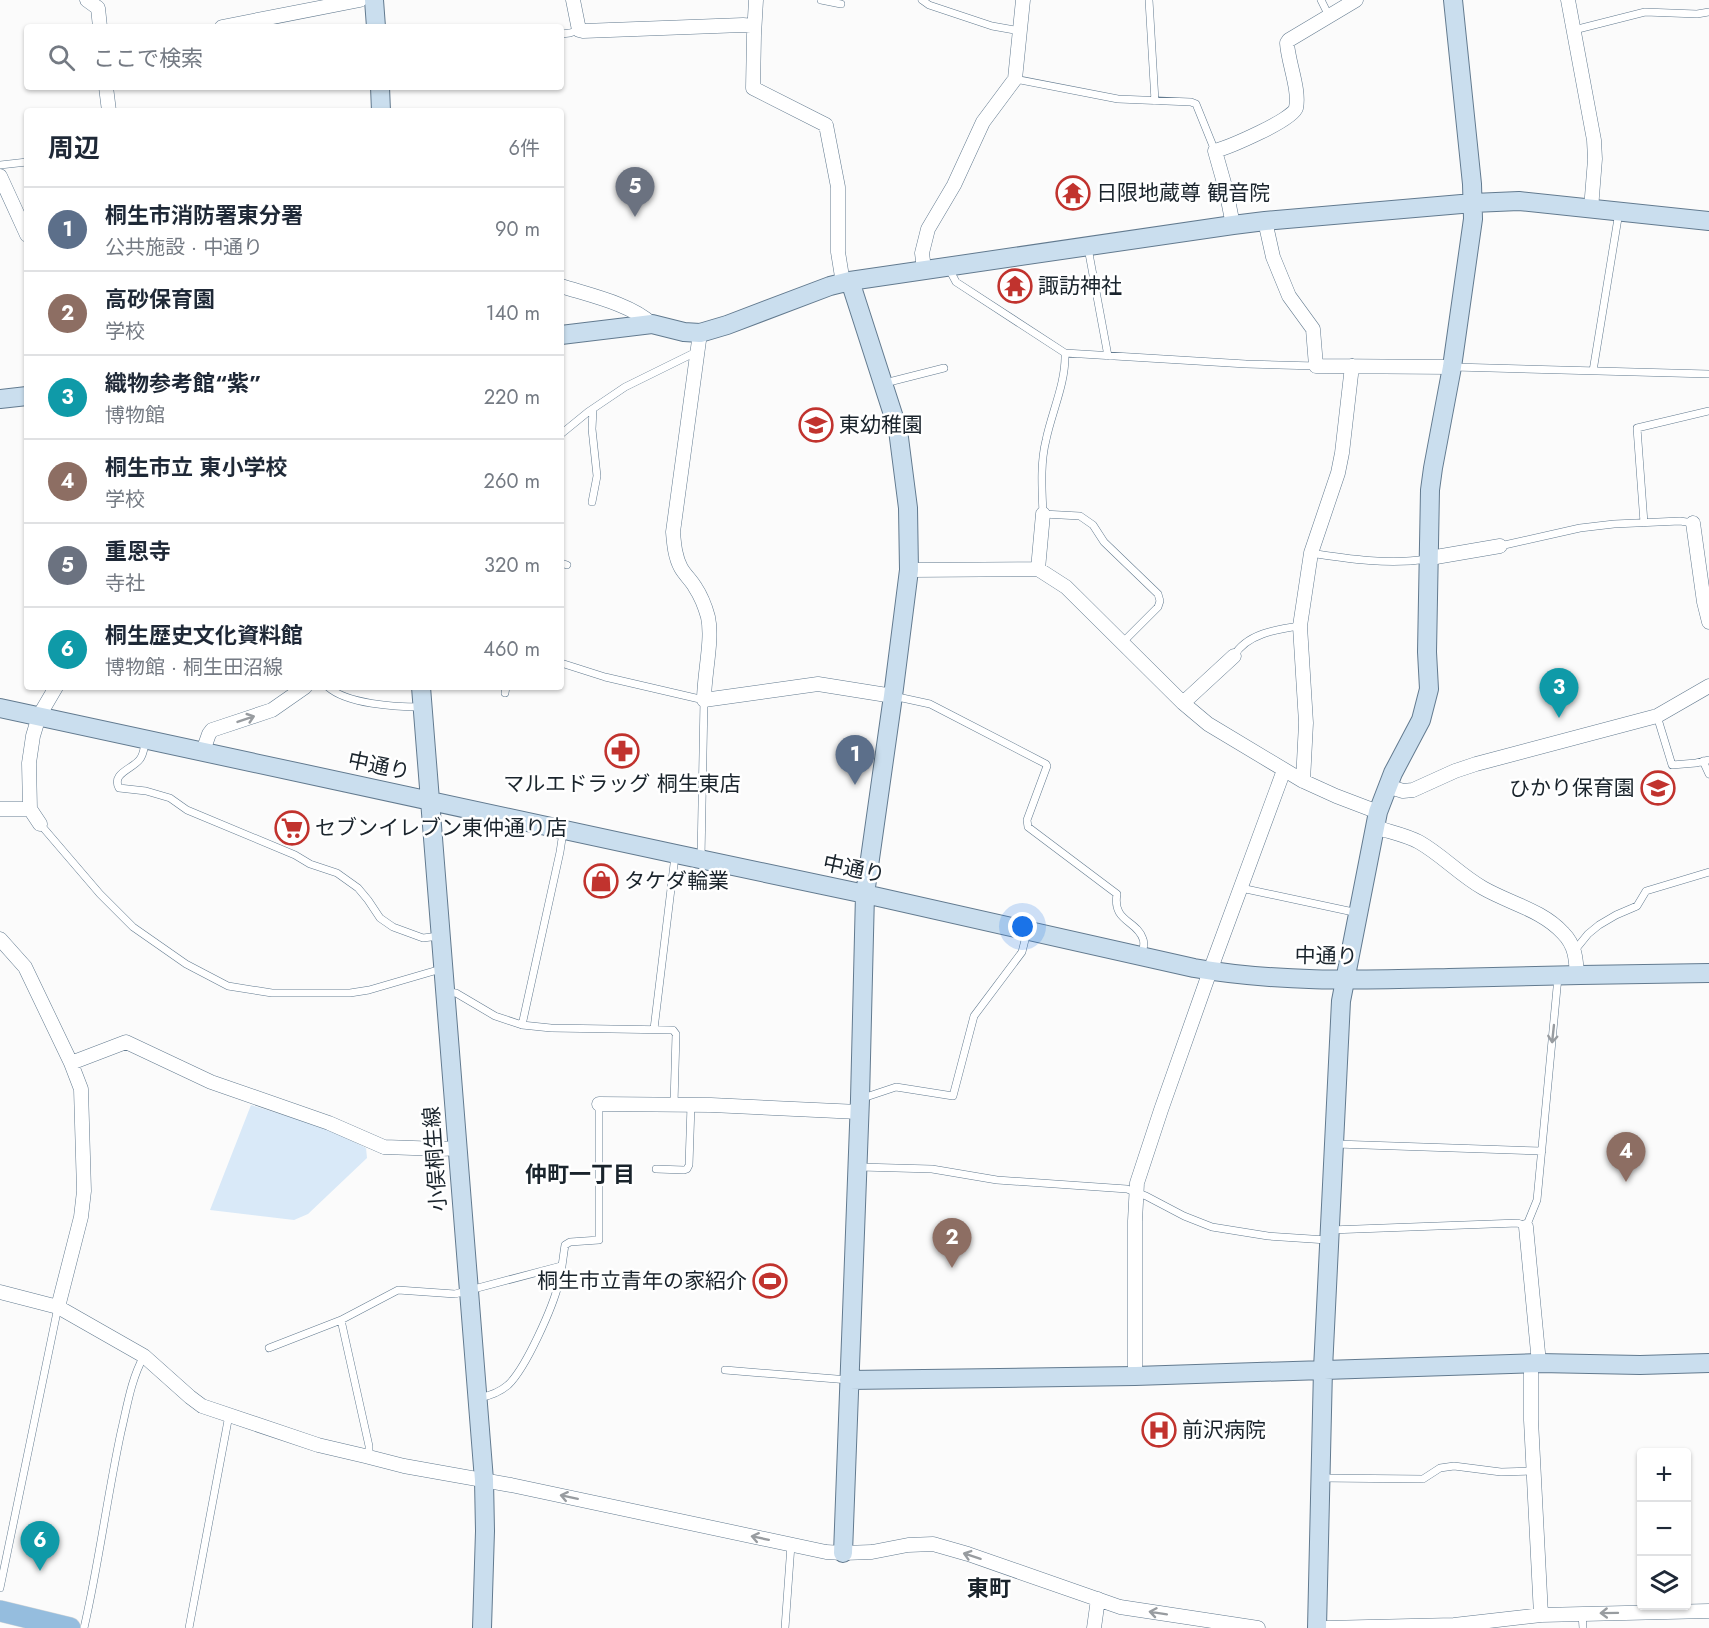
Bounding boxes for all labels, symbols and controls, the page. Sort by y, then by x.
search box [24,24,564,90]
icon: search [45,41,78,74]
text: ここで検索 [93,42,203,74]
text: 周辺 [48,129,100,167]
text: 6件 [508,134,540,163]
pin: 5 [616,168,654,217]
temple icon: 日限地蔵尊 観音院 [1055,175,1091,211]
place label: 日限地蔵尊 観音院 [1096,178,1270,208]
text: 桐生市消防署東分署 [105,199,303,231]
text: 1 [62,215,73,244]
text: 90 m [495,215,540,244]
text: 公共施設 · 中通り [105,233,263,262]
temple icon: 諏訪神社 [997,268,1033,304]
place label: 諏訪神社 [1038,271,1122,301]
text: 高砂保育園 [105,283,215,315]
text: 2 [61,299,74,328]
text: 140 m [486,299,540,328]
text: 学校 [105,317,145,346]
text: 織物参考館“紫” [105,367,262,399]
text: 3 [61,383,74,412]
text: 220 m [484,383,540,412]
text: 博物館 [105,401,165,430]
school or university icon: 東幼稚園 [798,407,834,443]
place label: 東幼稚園 [839,410,923,440]
text: 桐生市立 東小学校 [105,451,288,483]
text: 4 [61,467,74,496]
text: 260 m [484,467,540,496]
text: 学校 [105,485,145,514]
text: 重恩寺 [105,535,171,567]
text: 5 [61,551,74,580]
text: 320 m [484,551,540,580]
text: 寺社 [105,569,145,598]
text: 桐生歴史文化資料館 [105,619,303,651]
text: 6 [61,635,74,664]
text: 460 m [483,635,540,664]
text: 博物館 · 桐生田沼線 [105,653,283,682]
pin: 3 [1540,668,1578,718]
one-way arrow [236,712,255,723]
pharmacy icon: マルエドラッグ 桐生東店 [604,733,640,769]
pin: 1 [836,736,874,785]
street label: 中通り [345,745,413,787]
place label: マルエドラッグ 桐生東店 [503,769,741,799]
school or university icon: ひかり保育園 [1640,770,1676,806]
place label: ひかり保育園 [1509,773,1635,803]
supermarket icon: セブンイレブン東仲通り店 [274,810,310,846]
place label: セブンイレブン東仲通り店 [315,813,567,843]
street label: 中通り [820,848,888,890]
shop icon: タケダ輪業 [583,863,619,899]
place label: タケダ輪業 [624,866,729,896]
your location [1008,912,1037,941]
street label: 中通り [1294,940,1358,972]
one-way arrow [1547,1023,1558,1043]
street label: 小俣桐生線 [416,1106,454,1212]
pin: 4 [1606,1132,1646,1182]
district label: 仲町一丁目 [525,1158,635,1190]
pin: 2 [932,1218,972,1268]
sports icon: 桐生市立青年の家紹介 [752,1263,788,1299]
place label: 桐生市立青年の家紹介 [537,1266,747,1296]
hospital icon: 前沢病院 [1141,1412,1177,1448]
place label: 前沢病院 [1182,1415,1266,1445]
map controls [1637,1448,1691,1610]
button: + [1637,1448,1691,1502]
one-way arrow [560,1491,580,1502]
button: − [1637,1502,1691,1556]
pin: 6 [20,1522,60,1571]
one-way arrow [751,1532,770,1543]
one-way arrow [963,1549,982,1560]
button: layers [1637,1556,1691,1610]
district label: 東町 [967,1572,1011,1604]
one-way arrow [1149,1607,1169,1618]
one-way arrow [1599,1607,1619,1619]

